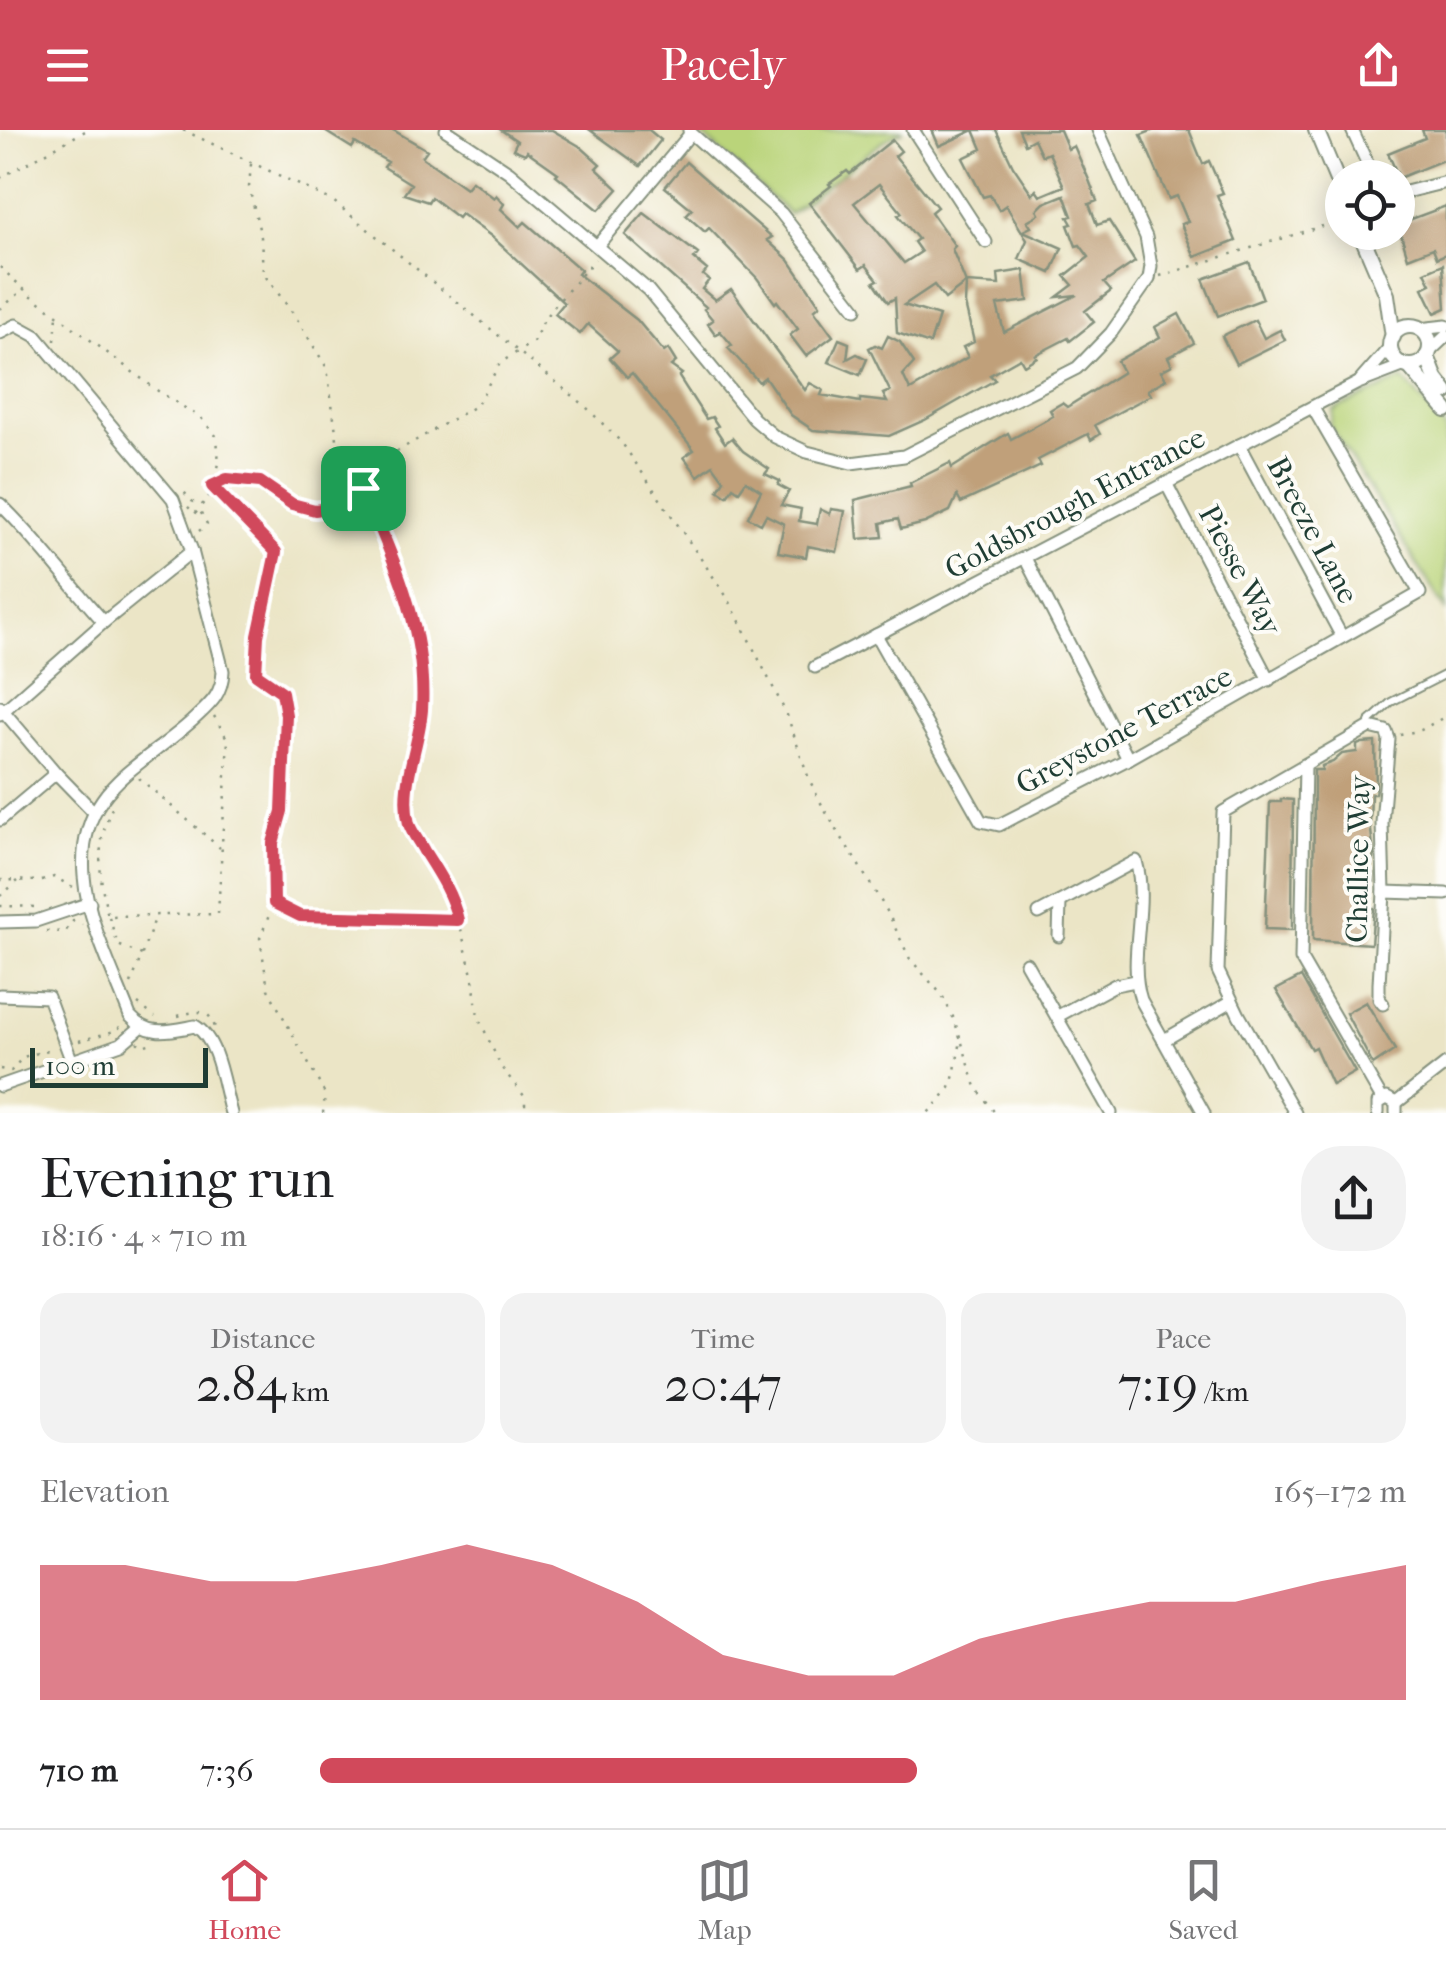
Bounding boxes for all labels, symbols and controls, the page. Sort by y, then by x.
icon: menu [40,38,95,93]
icon: share [1351,38,1406,93]
text: Pacely [661,39,785,92]
map controls [1325,160,1415,250]
button: locate [1325,160,1415,250]
street label: Goldsbrough Entrance [939,420,1211,587]
pin [321,446,406,531]
street label: Breeze Lane [1259,451,1366,609]
icon: arrive [336,461,391,516]
street label: Piesse Way [1191,499,1289,642]
street label: Greystone Terrace [1010,659,1238,802]
street label: Challice Way [1340,774,1377,943]
scale bar [30,1043,208,1088]
text: 100 m [45,1049,115,1082]
button: share [1301,1146,1406,1251]
text: Evening run [40,1147,334,1211]
text: 18:16 · 4 × 710 m [40,1217,247,1254]
text: Distance [210,1322,315,1355]
text: Time [691,1322,755,1355]
text: Pace [1155,1322,1211,1355]
text: 2.84 [196,1355,286,1414]
text: 20:47 [664,1355,782,1414]
text: 7:19 [1118,1355,1198,1414]
text: km [286,1375,329,1408]
text: /km [1198,1375,1249,1408]
text: Elevation [40,1473,169,1510]
text: 165–172 m [1273,1473,1406,1510]
text: 710 m [40,1752,118,1789]
text: 7:36 [200,1752,254,1789]
tab: Home [208,1853,281,1946]
tab: Map [697,1853,752,1946]
tab: Saved [1168,1853,1238,1946]

